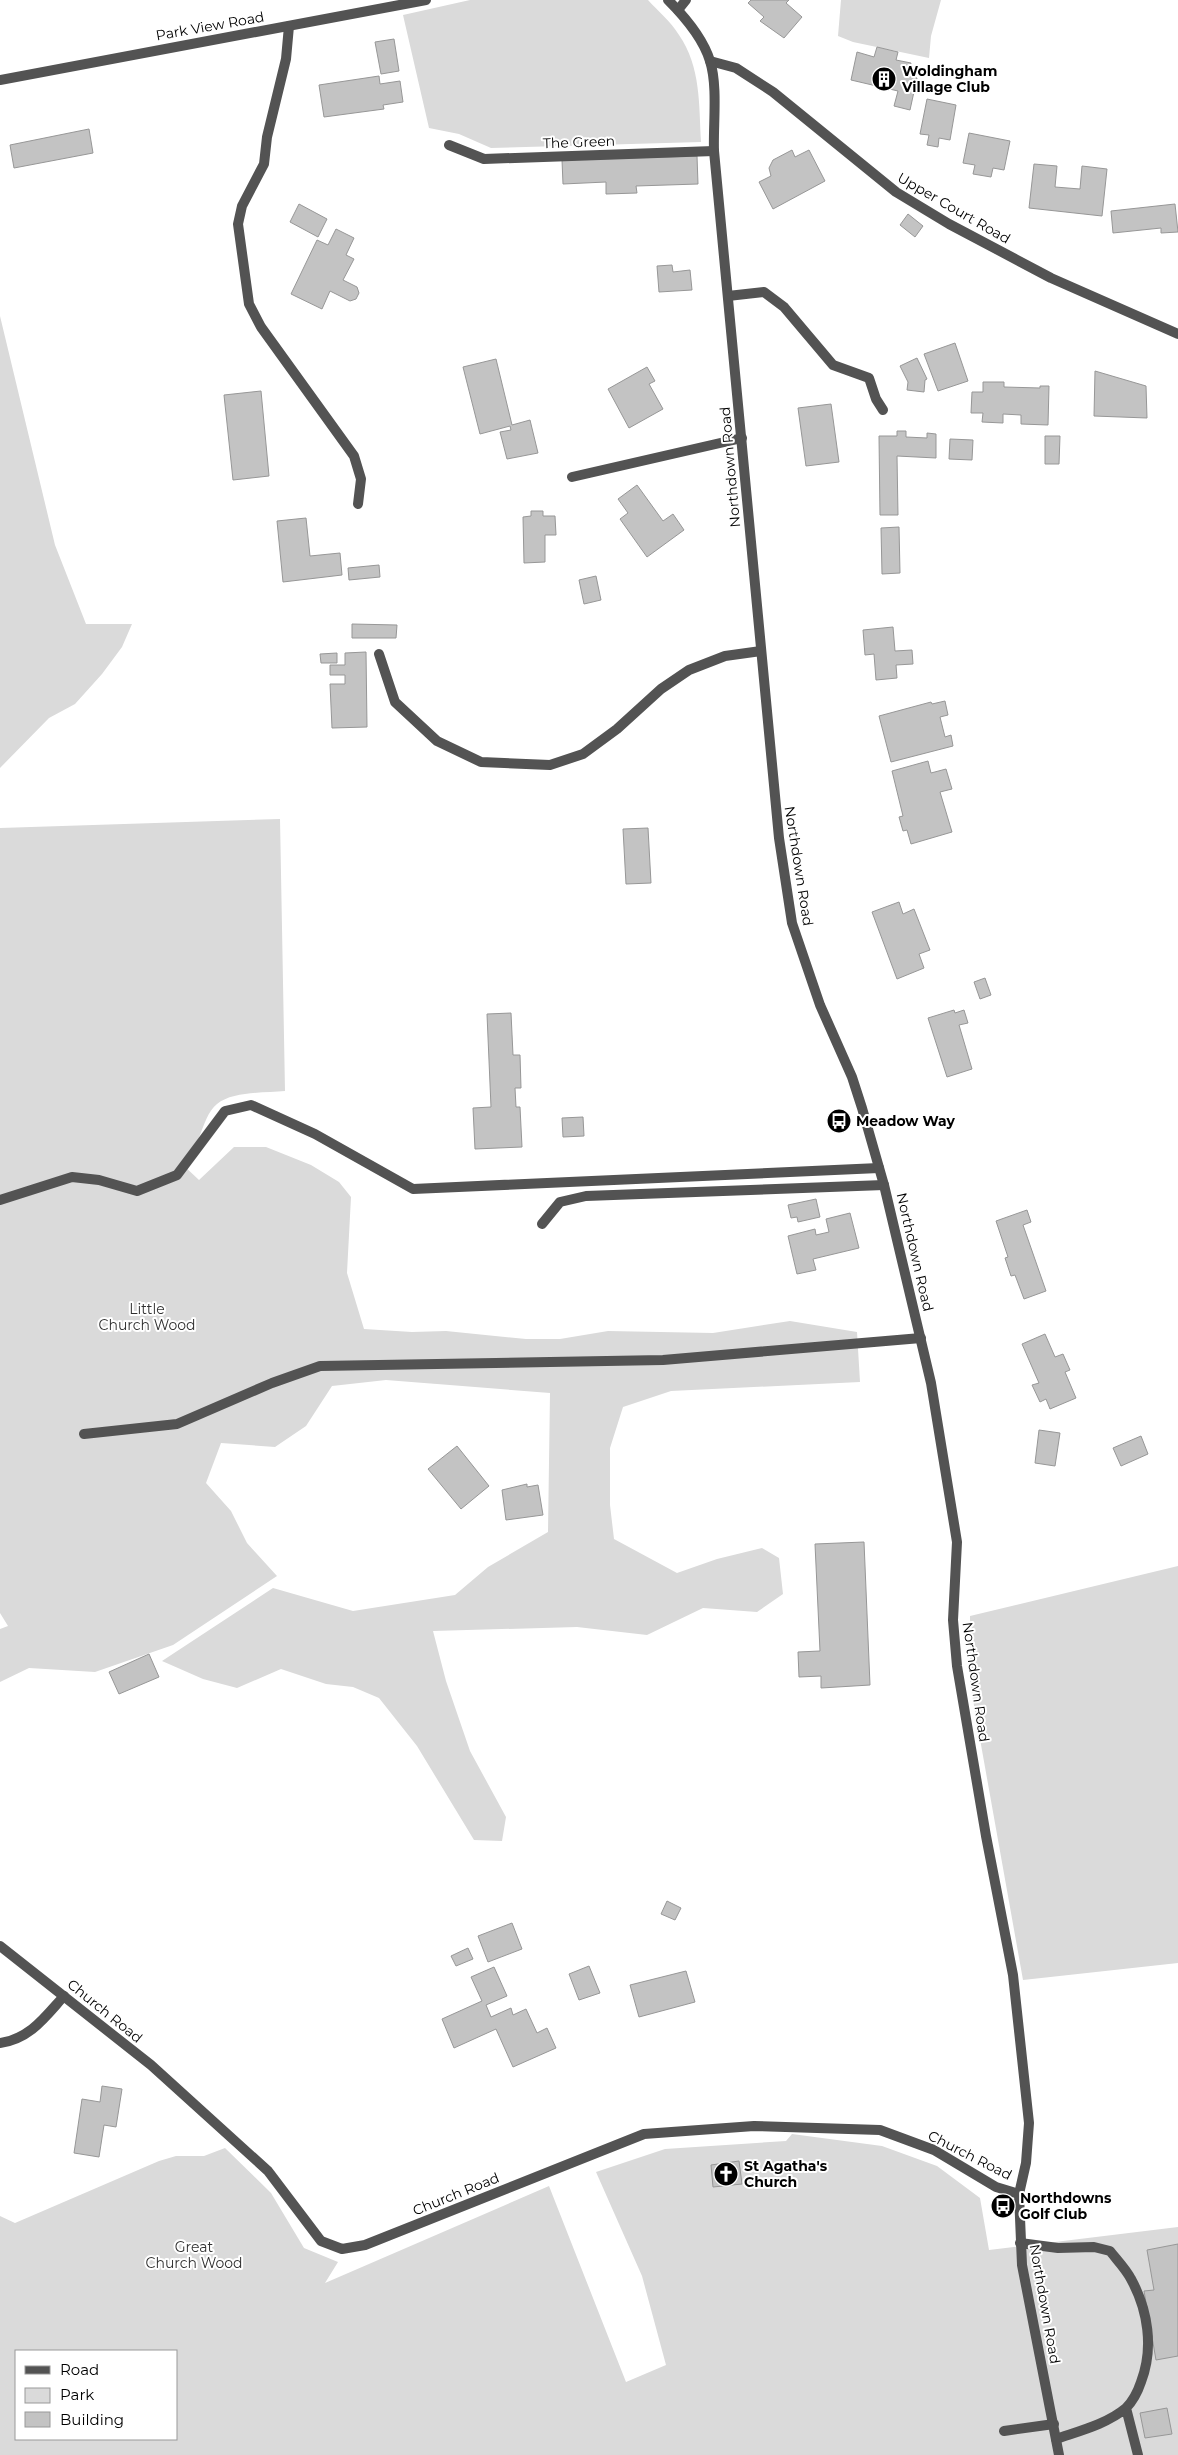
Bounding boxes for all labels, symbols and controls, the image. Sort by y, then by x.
street label: Park View Road [154,8,266,44]
place label: Woldingham Village Club [901,62,997,96]
building icon: Woldingham Village Club [871,66,897,92]
street label: The Green [543,132,615,152]
street label: Upper Court Road [894,168,1014,248]
street label: Northdown Road [716,406,744,528]
street label: Northdown Road [781,805,817,927]
bus stop icon: Meadow Way [826,1108,852,1134]
place label: Meadow Way [856,1112,955,1130]
street label: Northdown Road [893,1191,937,1313]
park label: Little Church Wood [99,1300,195,1334]
street label: Northdown Road [959,1621,993,1743]
street label: Church Road [64,1975,146,2047]
street label: Church Road [925,2126,1015,2184]
place label: St Agatha's Church [744,2157,828,2191]
church icon: St Agatha's Church [713,2161,739,2187]
street label: Church Road [410,2168,502,2220]
place label: Northdowns Golf Club [1020,2189,1112,2223]
bus stop icon: Northdowns Golf Club [990,2193,1016,2219]
park label: Great Church Wood [146,2238,242,2272]
street label: Northdown Road [1026,2243,1064,2365]
legend [15,2350,178,2440]
text: Road [60,2360,99,2379]
text: Park [60,2385,94,2404]
text: Building [60,2410,124,2429]

